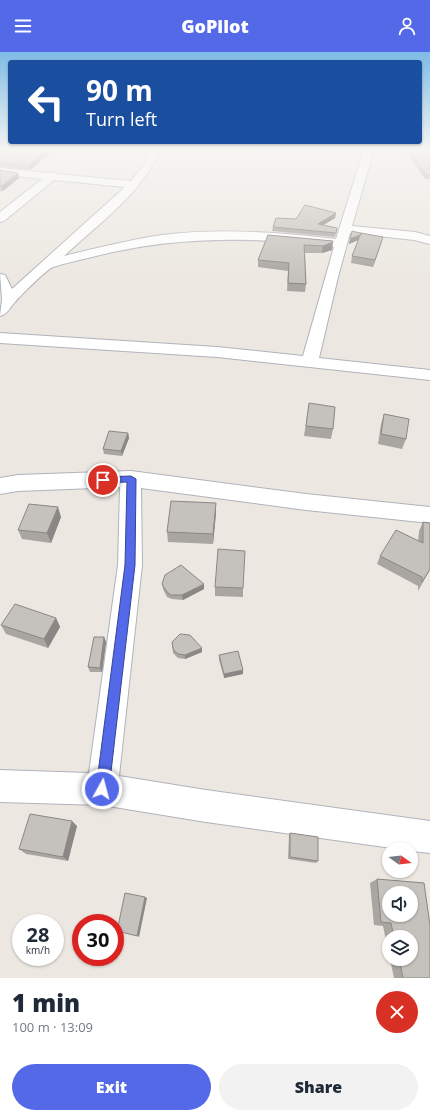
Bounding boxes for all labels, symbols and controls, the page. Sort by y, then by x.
text: GoPilot [181,14,249,38]
icon: menu [12,15,34,37]
icon: person [396,15,418,37]
text: 90 m [86,71,153,109]
icon: left [20,76,72,128]
text: Turn left [86,107,157,131]
pin [86,463,120,497]
icon: arrive [92,469,114,491]
position arrow [81,768,123,810]
north arrow [382,842,418,878]
map controls [382,842,418,966]
button: sound [382,886,418,922]
speed limit sign: 30 [72,914,124,966]
text: 28 [27,921,49,948]
button: layers [382,930,418,966]
text: km/h [26,943,50,957]
text: 1 min [12,986,80,1019]
button: close [376,991,418,1033]
text: 100 m · 13:09 [12,1018,93,1036]
button: Exit [12,1064,211,1110]
button: Share [219,1064,418,1110]

